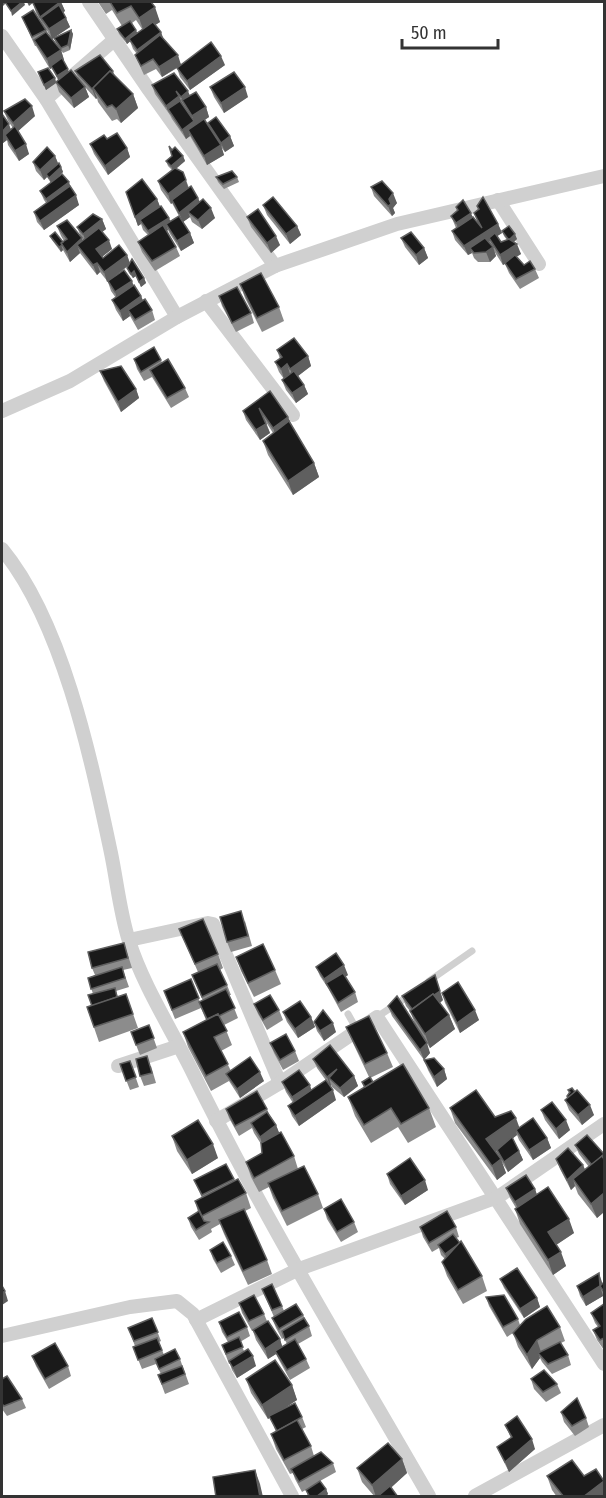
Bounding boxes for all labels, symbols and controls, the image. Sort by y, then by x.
scale bar [402,12,498,50]
text: 50 m [411,22,447,44]

